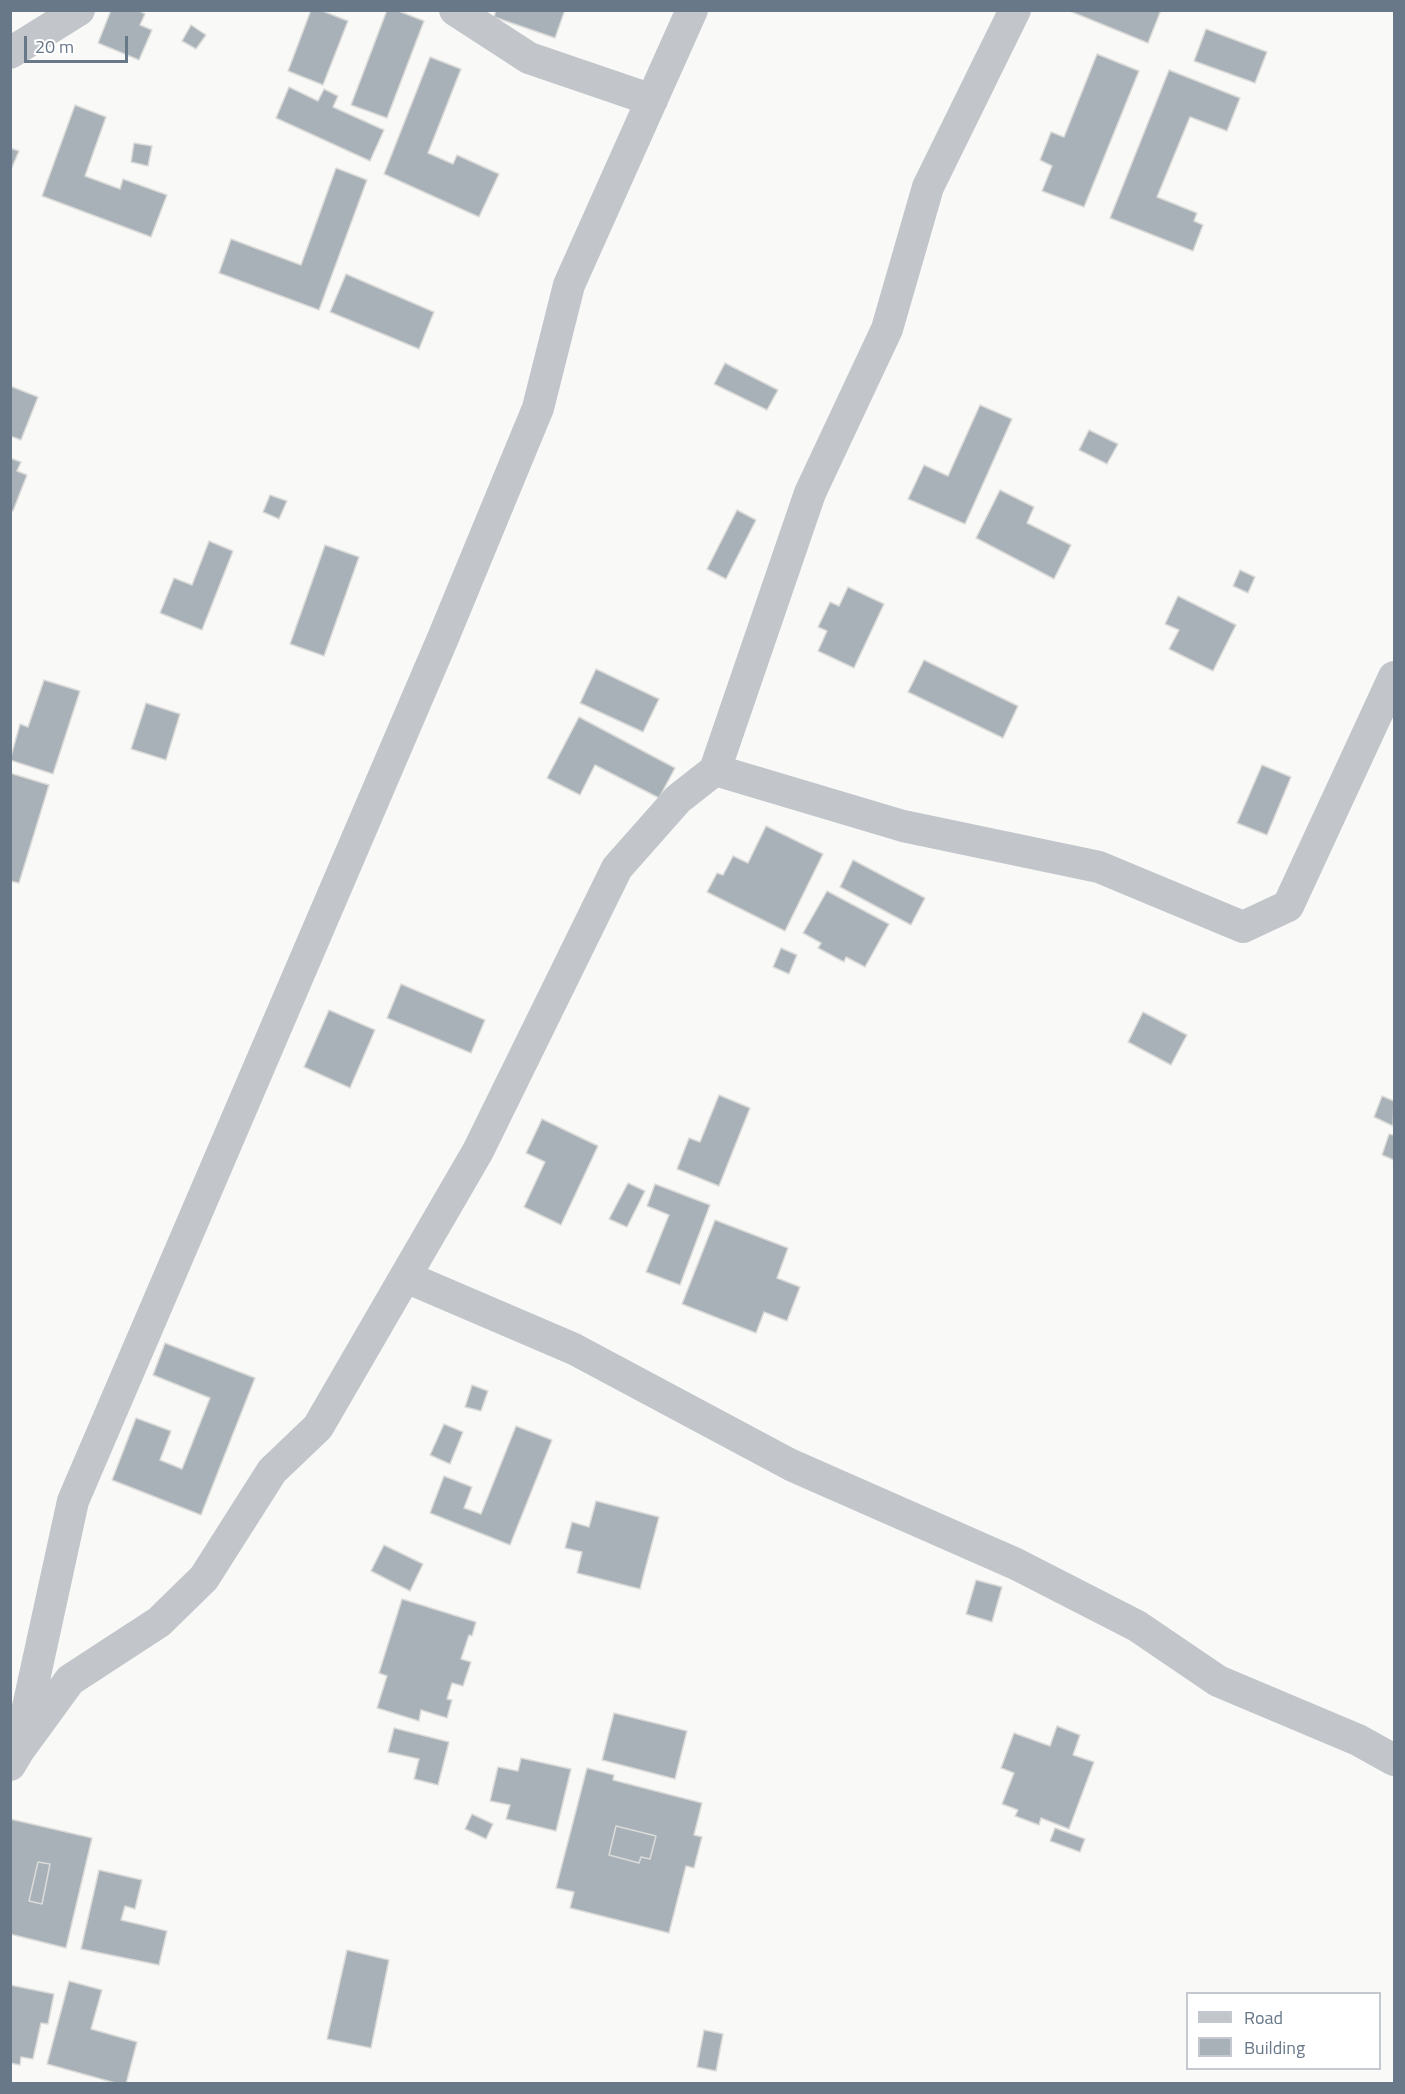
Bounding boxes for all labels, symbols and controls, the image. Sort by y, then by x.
scale bar [27,24,130,62]
text: 20 m [35,33,74,60]
legend [1186,1992,1381,2070]
text: Road [1244,2004,1283,2031]
text: Building [1244,2034,1305,2061]

